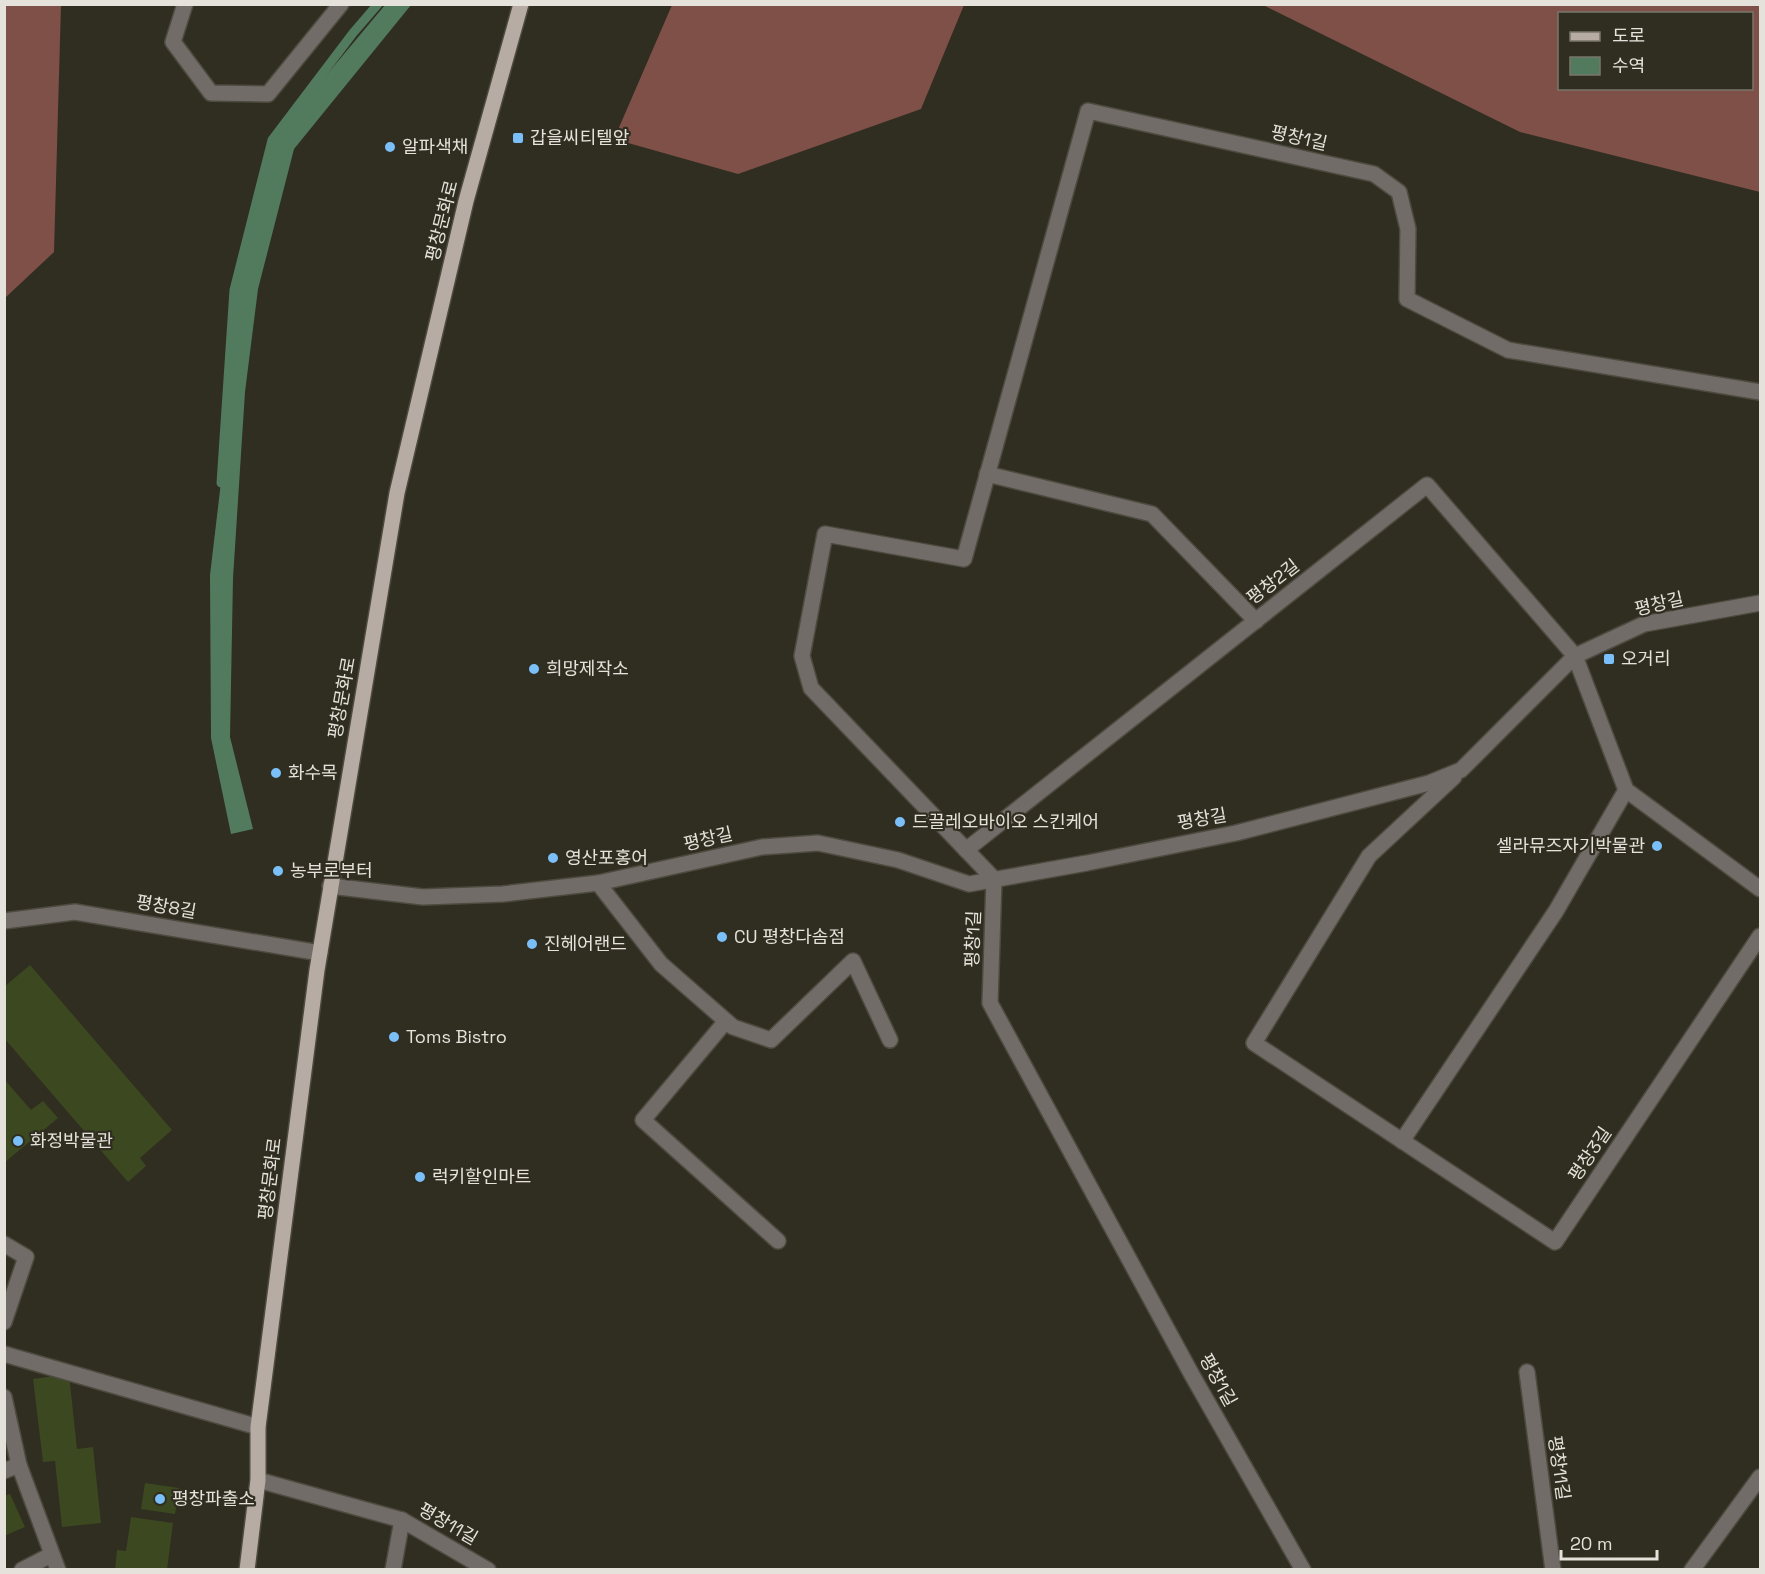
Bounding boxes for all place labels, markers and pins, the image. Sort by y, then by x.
place label: 갑을씨티텔앞 [530,126,629,149]
marker: 갑을씨티텔앞 [511,131,525,145]
place label: 알파색채 [402,135,468,158]
marker: 알파색채 [383,140,397,154]
place label: 오거리 [1621,647,1671,670]
marker: 오거리 [1602,652,1616,666]
place label: 희망제작소 [546,657,629,680]
marker: 희망제작소 [527,662,541,676]
place label: 화수목 [288,761,338,784]
marker: 화수목 [269,766,283,780]
place label: 드끌레오바이오 스킨케어 [912,810,1099,833]
marker: 드끌레오바이오 스킨케어 [893,815,907,829]
place label: 셀라뮤즈자기박물관 [1496,834,1645,857]
marker: 셀라뮤즈자기박물관 [1650,839,1664,853]
place label: 영산포홍어 [565,846,648,869]
marker: 영산포홍어 [546,851,560,865]
place label: 농부로부터 [290,859,373,882]
marker: 농부로부터 [271,864,285,878]
place label: CU 평창다솜점 [734,925,845,948]
marker: CU 평창다솜점 [715,930,729,944]
place label: 진헤어랜드 [544,932,627,955]
marker: 진헤어랜드 [525,937,539,951]
place label: Toms Bistro [406,1025,507,1048]
marker: Toms Bistro [387,1030,401,1044]
place label: 화정박물관 [30,1129,113,1152]
marker: 화정박물관 [11,1134,25,1148]
place label: 럭키할인마트 [432,1165,531,1188]
marker: 럭키할인마트 [413,1170,427,1184]
place label: 평창파출소 [172,1487,255,1510]
marker: 평창파출소 [153,1492,167,1506]

